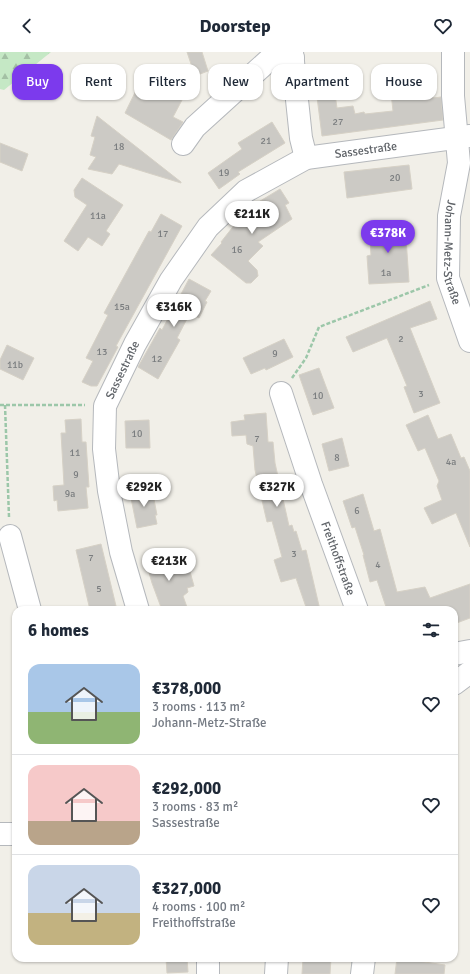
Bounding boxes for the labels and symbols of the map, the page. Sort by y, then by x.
house number: 27 [333,116,343,128]
house number: 21 [261,135,271,147]
street label: Sassestraße [334,138,398,162]
house number: 18 [114,141,124,153]
house number: 19 [219,167,229,179]
house number: 20 [390,172,400,184]
street label: Johann-Metz-Straße [441,199,464,307]
pin: €211K [224,201,280,235]
house number: 11a [90,210,106,222]
pin: €378K [360,220,416,254]
house number: 17 [158,228,168,240]
house number: 16 [232,244,242,256]
house number: 1a [381,267,391,279]
pin: €316K [146,294,202,328]
house number: 15a [114,301,130,313]
house number: 2 [398,333,404,345]
street label: Sassestraße [102,338,143,401]
house number: 13 [97,346,107,358]
house number: 9 [272,348,278,360]
house number: 12 [152,353,162,365]
house number: 11b [7,359,23,371]
house number: 3 [418,388,424,400]
house number: 10 [313,390,323,402]
house number: 10 [132,428,142,440]
house number: 7 [254,433,260,445]
house number: 11 [70,447,80,459]
house number: 8 [334,452,340,464]
house number: 4a [446,456,456,468]
house number: 9 [73,469,79,481]
pin: €292K [116,474,172,508]
pin: €327K [249,474,305,508]
house number: 9a [65,488,75,500]
house number: 6 [354,505,360,517]
street label: Freithoffstraße [318,519,358,597]
pin: €213K [141,548,197,582]
house number: 3 [291,548,297,560]
house number: 7 [88,552,94,564]
house number: 4 [375,559,381,571]
house number: 5 [96,583,102,595]

